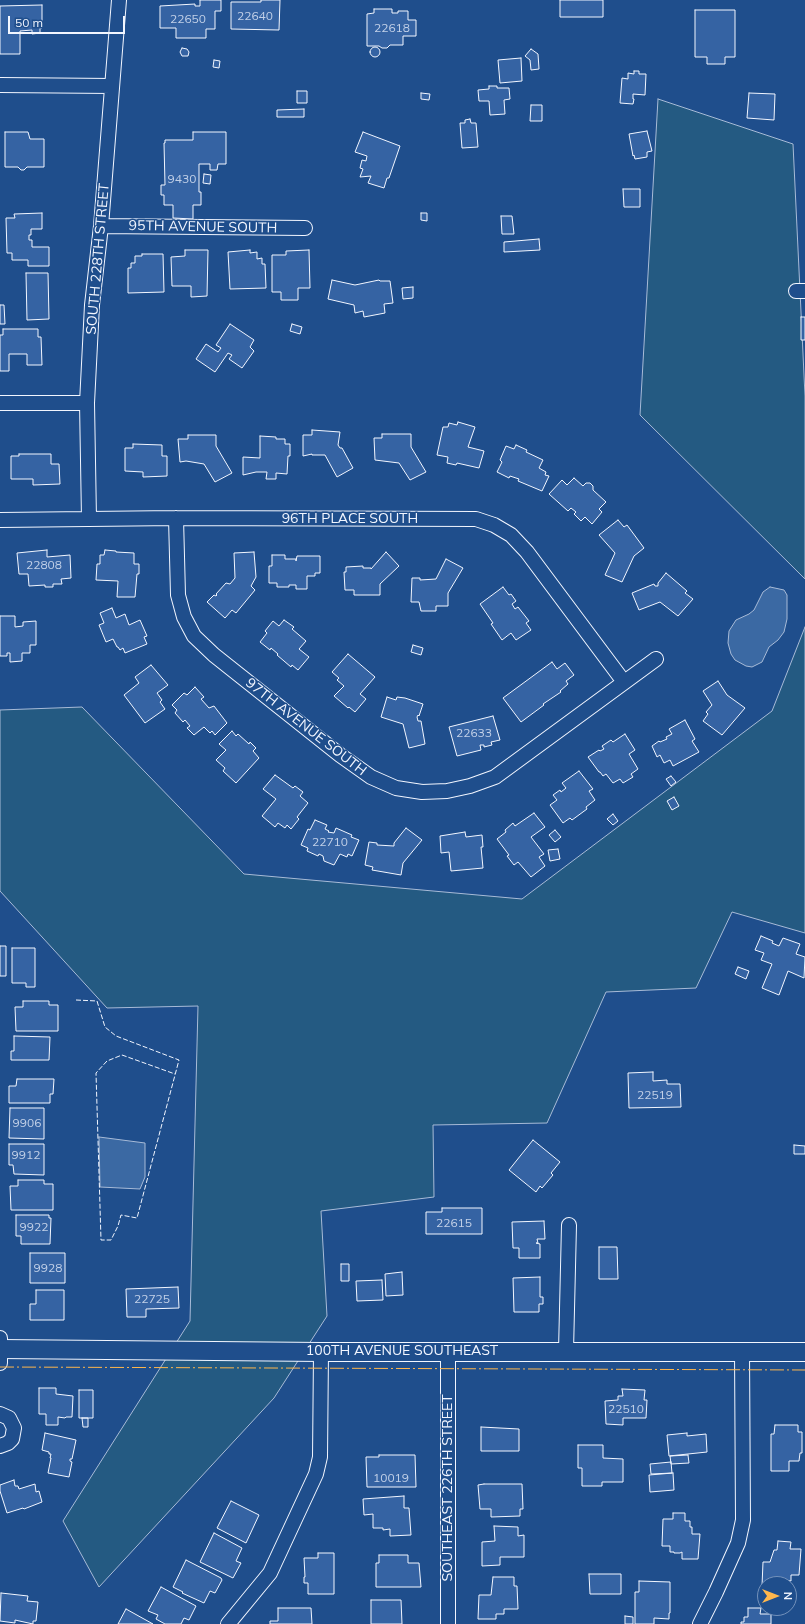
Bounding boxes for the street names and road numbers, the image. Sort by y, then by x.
street label: SOUTH 228TH STREET [83,183,113,335]
street label: 95TH AVENUE SOUTH [129,217,277,237]
street label: 96TH PLACE SOUTH [282,511,418,527]
street label: 97TH AVENUE SOUTH [242,675,370,779]
street label: 100TH AVENUE SOUTHEAST [306,1343,498,1359]
street label: SOUTHEAST 226TH STREET [440,1394,456,1582]

